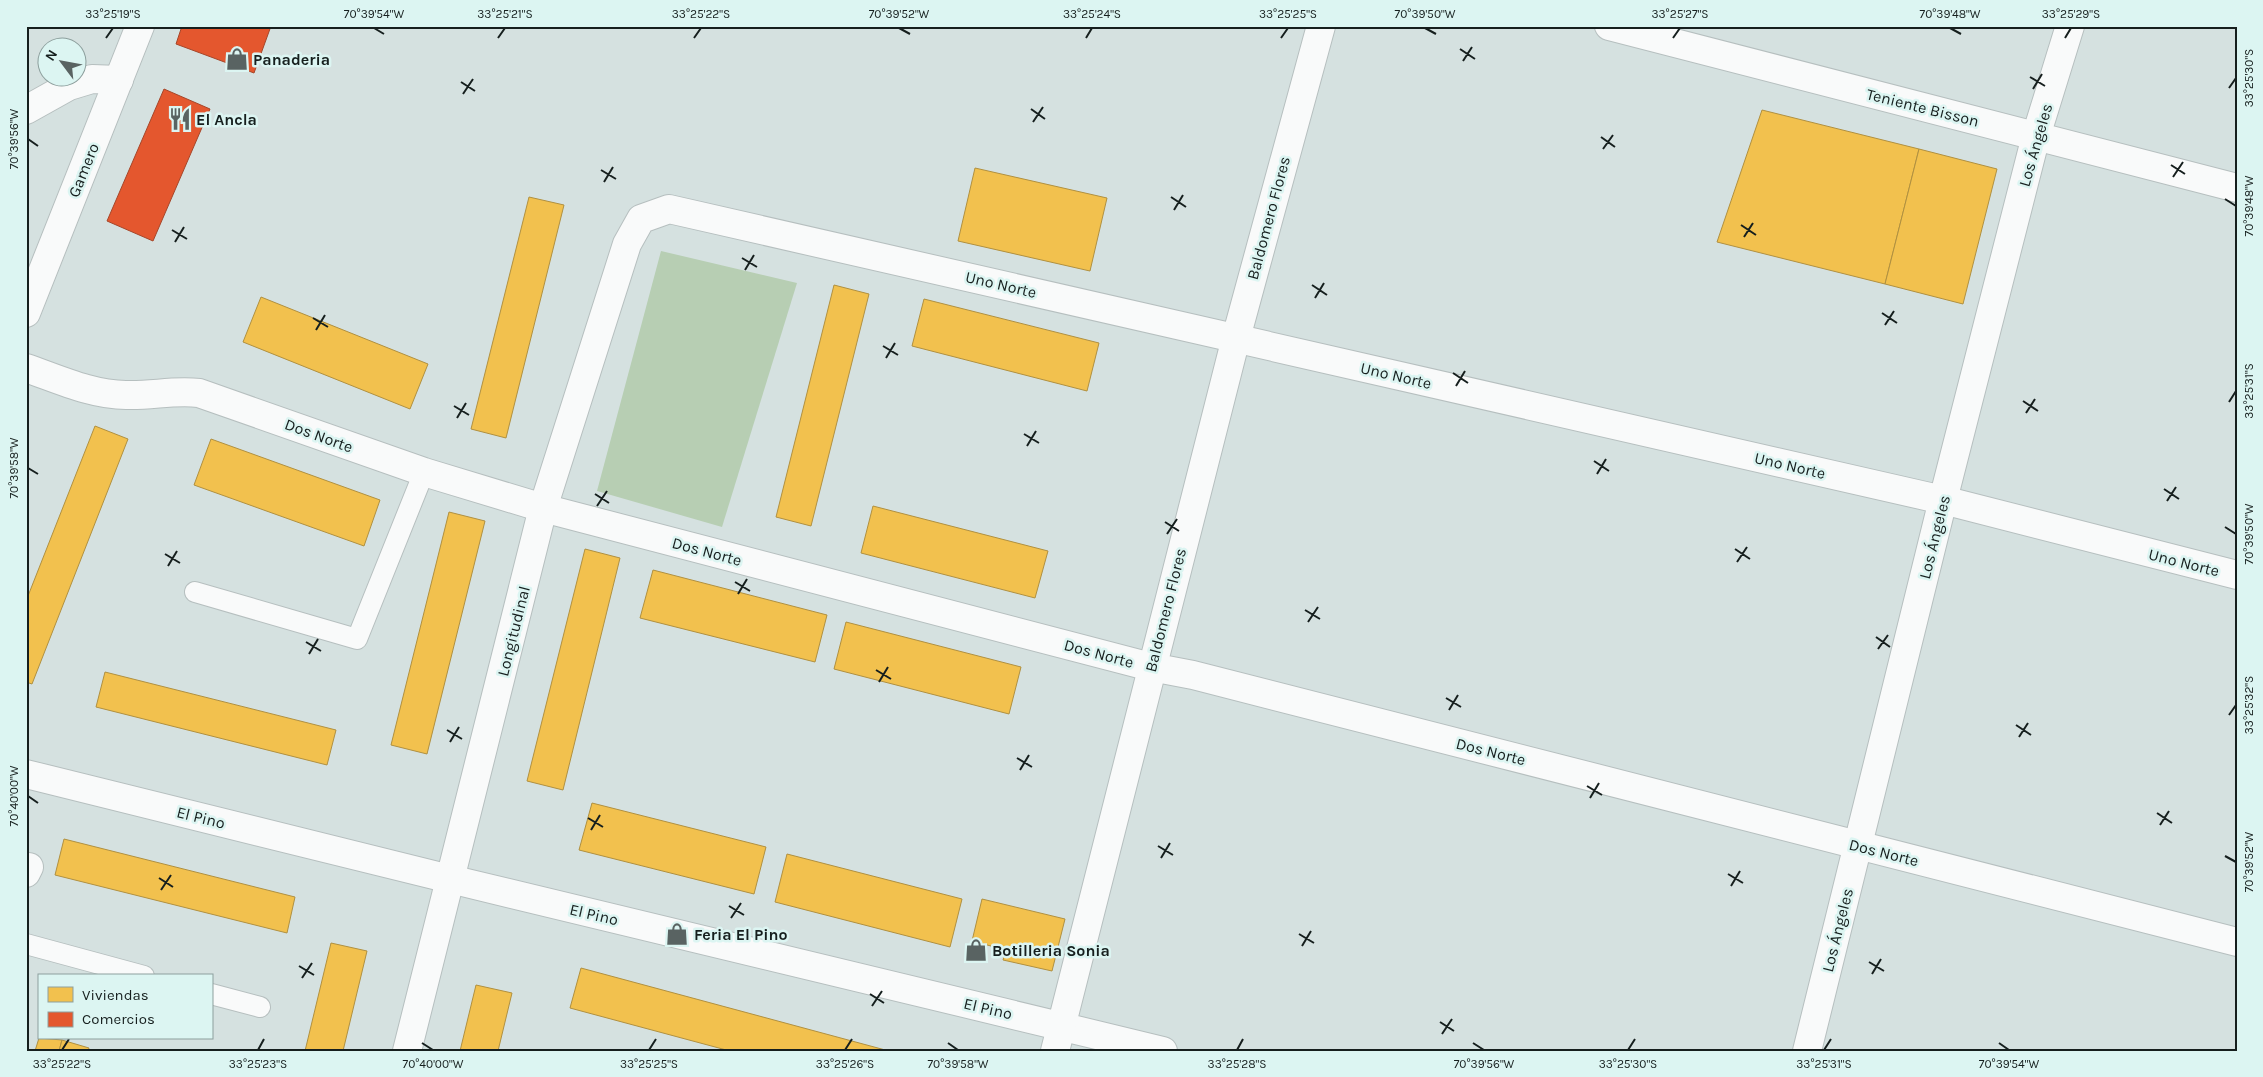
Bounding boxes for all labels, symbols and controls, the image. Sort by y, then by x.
text: 33°25'19"S [85,7,141,21]
text: 70°39'54"W [344,7,404,21]
text: 33°25'21"S [477,7,533,21]
text: 33°25'22"S [672,7,730,21]
text: 70°39'52"W [869,7,930,21]
text: 33°25'24"S [1063,7,1121,21]
text: 33°25'25"S [1259,7,1317,21]
text: 70°39'50"W [1395,7,1456,21]
text: 33°25'27"S [1651,7,1709,21]
text: 70°39'48"W [1920,7,1981,21]
text: 33°25'29"S [2042,7,2100,21]
north arrow [38,38,88,88]
shop icon: Panaderia [224,46,250,72]
text: N [42,47,61,64]
text: 33°25'30"S [2242,49,2256,107]
place label: Panaderia [253,50,330,69]
street label: Teniente Bisson [1865,84,1981,131]
street label: Los Ángeles [2015,101,2056,189]
restaurant icon: El Ancla [167,106,193,132]
text: 70°39'56"W [7,108,21,169]
place label: El Ancla [196,110,257,129]
street label: Gamero [64,140,103,200]
street label: Baldomero Flores [1243,154,1294,282]
text: 70°39'48"W [2242,175,2256,236]
street label: Uno Norte [963,267,1038,302]
street label: Uno Norte [1358,358,1433,393]
text: 33°25'31"S [2242,363,2256,419]
street label: Dos Norte [282,414,356,457]
text: 70°39'58"W [7,437,21,499]
street label: Uno Norte [1752,448,1827,483]
street label: Los Ángeles [1915,493,1954,581]
text: 70°39'50"W [2242,503,2256,564]
street label: Dos Norte [670,533,744,570]
street label: Uno Norte [2146,545,2221,580]
street label: Baldomero Flores [1141,546,1190,674]
street label: Longitudinal [493,584,534,678]
street label: Dos Norte [1062,635,1136,672]
text: 33°25'32"S [2242,676,2256,734]
street label: Dos Norte [1454,734,1528,769]
text: 70°40'00"W [7,765,21,826]
street label: El Pino [175,802,227,833]
text: 70°39'52"W [2242,831,2256,892]
street label: Dos Norte [1847,835,1921,870]
street label: Los Ángeles [1818,886,1857,974]
street label: El Pino [568,900,620,929]
shop icon: Feria El Pino [664,921,690,947]
place label: Feria El Pino [694,925,788,944]
shop icon: Botilleria Sonia [963,937,989,963]
place label: Botilleria Sonia [992,941,1110,960]
legend [38,974,212,1040]
text: Viviendas [82,986,149,1004]
street label: El Pino [962,994,1014,1023]
text: Comercios [82,1010,155,1028]
text: 33°25'22"S [33,1057,91,1071]
text: 33°25'23"S [229,1057,287,1071]
text: 70°40'00"W [403,1057,464,1071]
text: 33°25'25"S [620,1057,678,1071]
text: 33°25'26"S [816,1057,874,1071]
text: 70°39'58"W [927,1057,989,1071]
text: 33°25'28"S [1208,1057,1266,1071]
text: 70°39'56"W [1454,1057,1515,1071]
text: 33°25'30"S [1599,1057,1657,1071]
text: 33°25'31"S [1796,1057,1852,1071]
text: 70°39'54"W [1979,1057,2039,1071]

